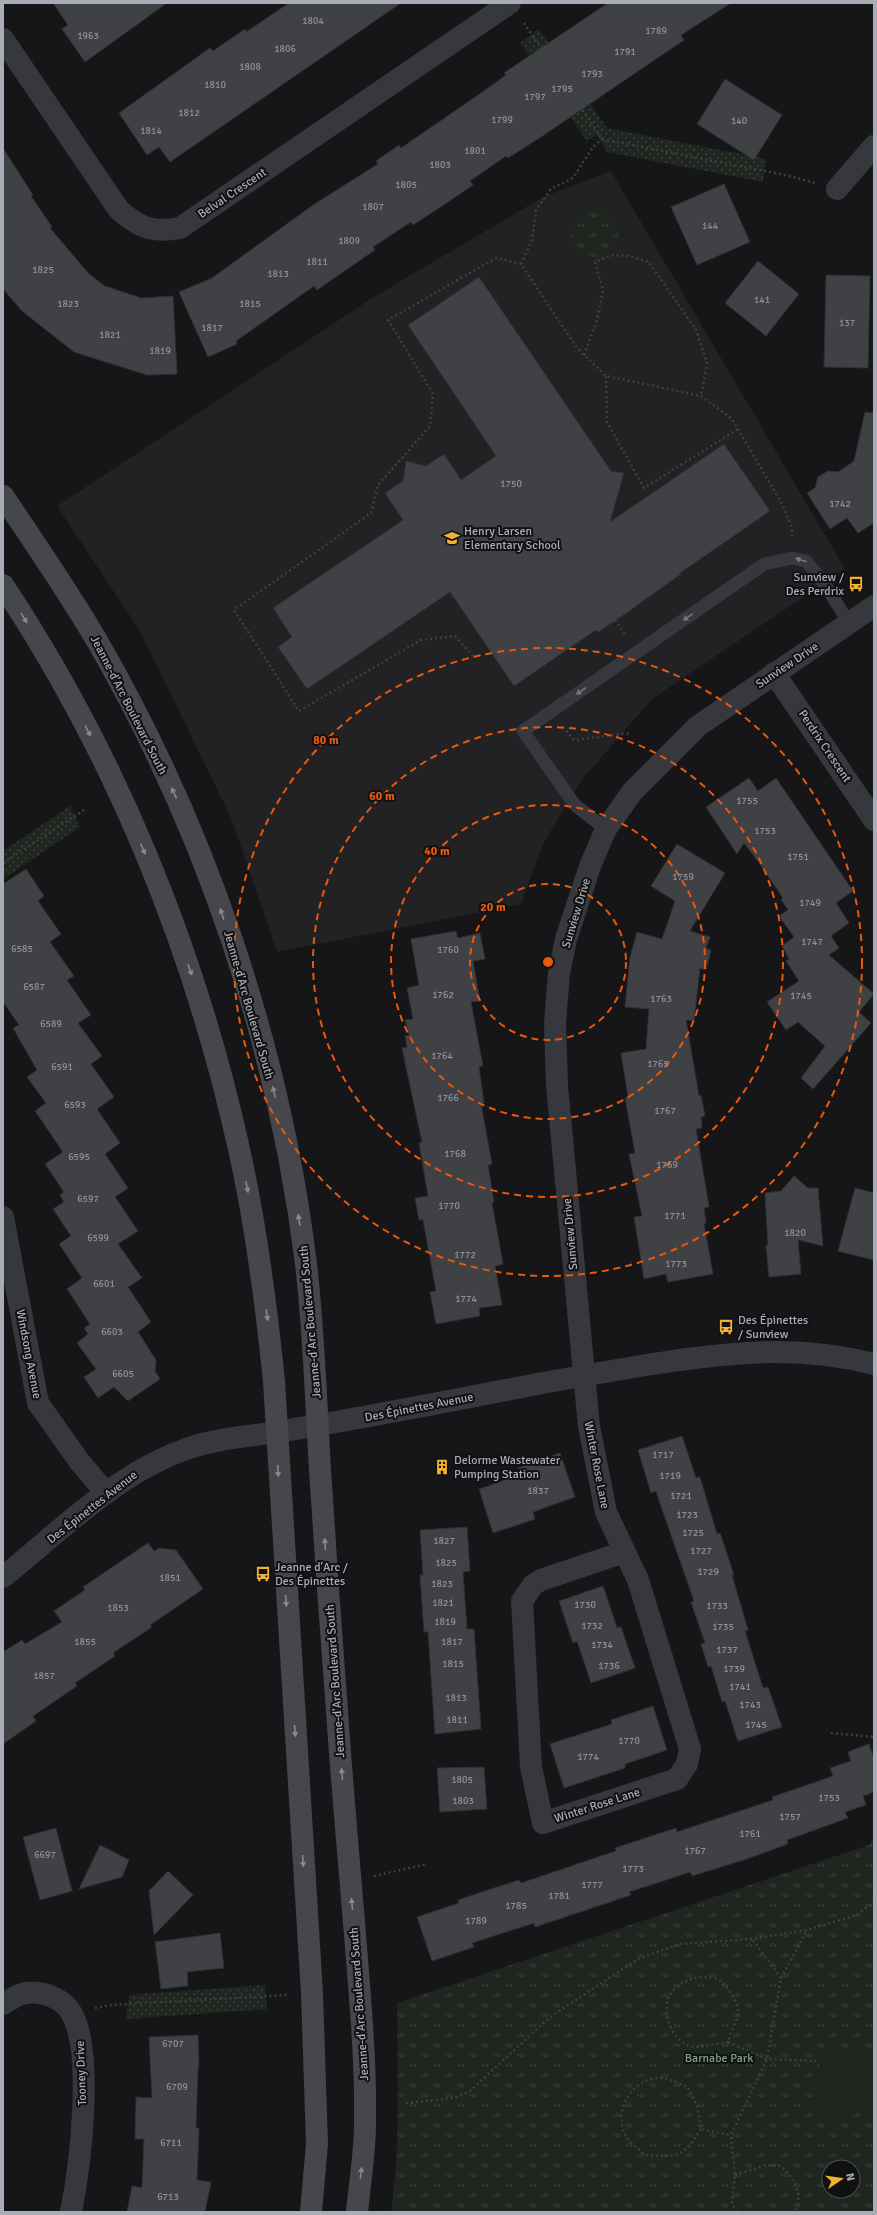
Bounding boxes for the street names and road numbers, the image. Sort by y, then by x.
street label: Belval Crescent [195,165,269,222]
street label: Jeanne-d'Arc Boulevard South [87,633,170,777]
street label: Sunview Drive [753,639,821,692]
street label: Perdrix Crescent [795,707,854,785]
street label: Sunview Drive [559,876,594,950]
street label: Jeanne-d'Arc Boulevard South [220,929,277,1081]
street label: Sunview Drive [560,1197,581,1271]
street label: Jeanne-d'Arc Boulevard South [296,1245,325,1399]
street label: Windsong Avenue [12,1308,45,1400]
street label: Des Épinettes Avenue [363,1390,475,1425]
street label: Winter Rose Lane [581,1420,612,1510]
street label: Des Épinettes Avenue [44,1468,140,1547]
street label: Jeanne-d'Arc Boulevard South [323,1604,348,1758]
street label: Winter Rose Lane [552,1785,642,1826]
street label: Jeanne-d'Arc Boulevard South [347,1927,372,2081]
street label: Tooney Drive [73,2040,90,2106]

